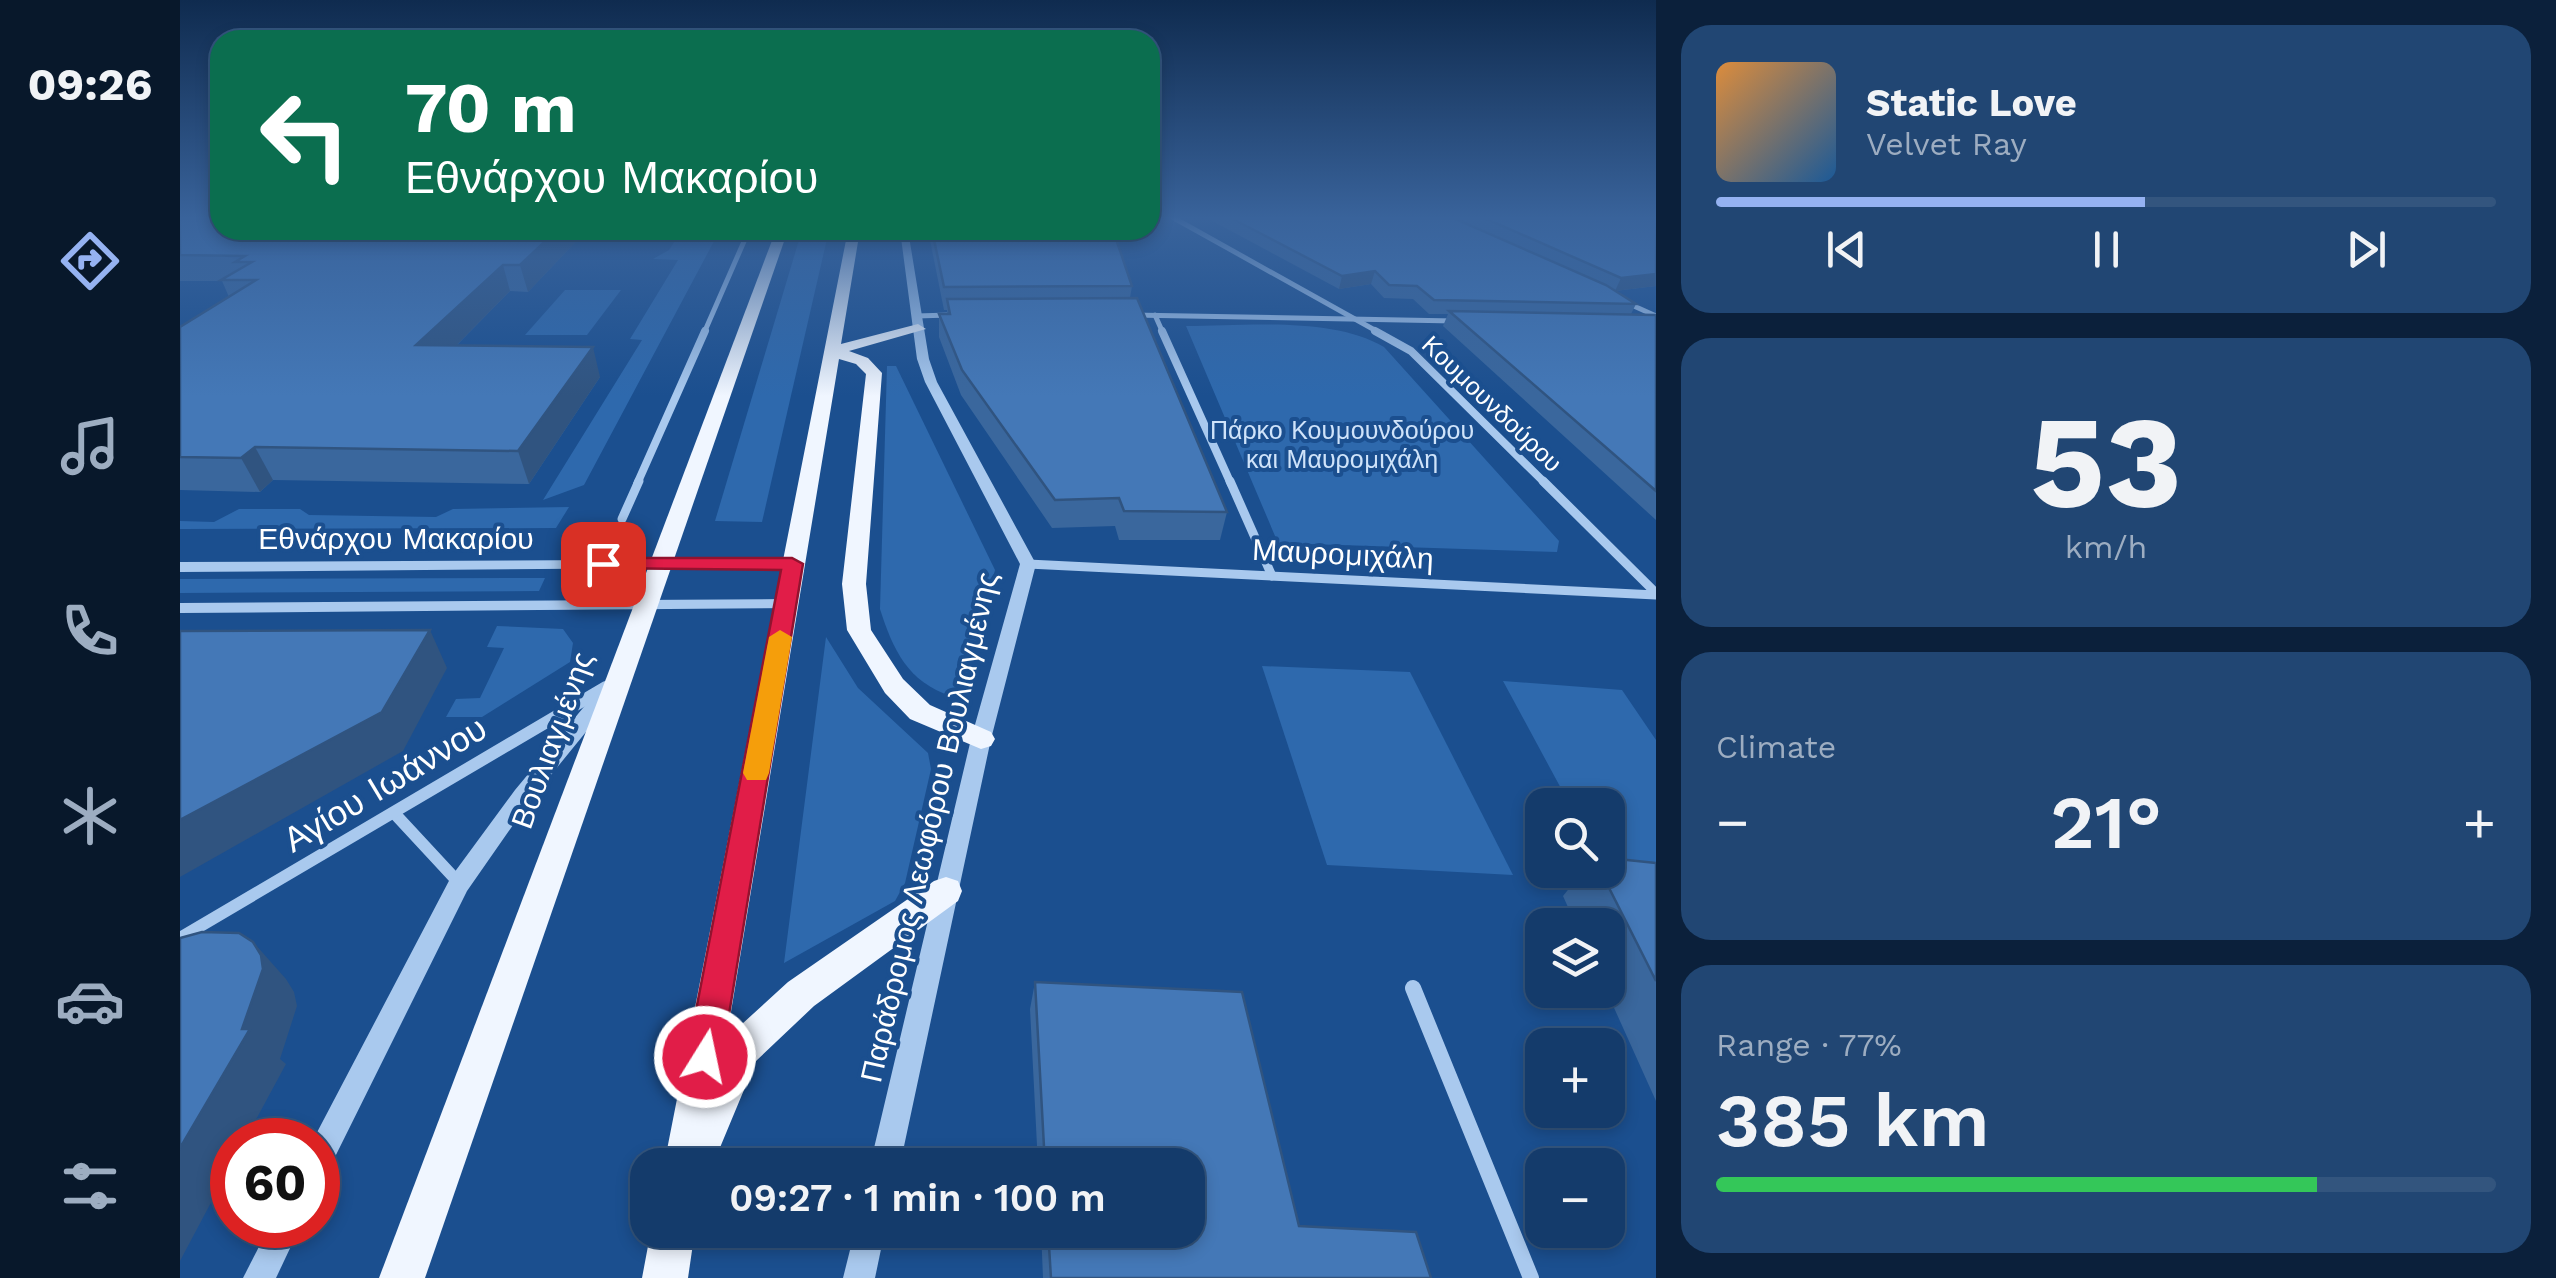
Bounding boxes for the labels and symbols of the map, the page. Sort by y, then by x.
street label: Κουμουνδούρου [1416,330,1568,478]
park label: Πάρκο Κουμουνδούρου και Μαυρομιχάλη [1210,416,1474,474]
street label: Εθνάρχου Μακαρίου [258,521,534,556]
pin [561,522,646,607]
street label: Μαυρομιχάλη [1251,532,1435,576]
street label: Παράδρομος Λεωφόρου Βουλιαγμένης [853,568,1005,1086]
street label: Βουλιαγμένης [504,647,600,833]
street label: Αγίου Ιωάννου [276,707,494,861]
position arrow [653,1005,757,1109]
speed limit sign: 60 [210,1118,340,1248]

